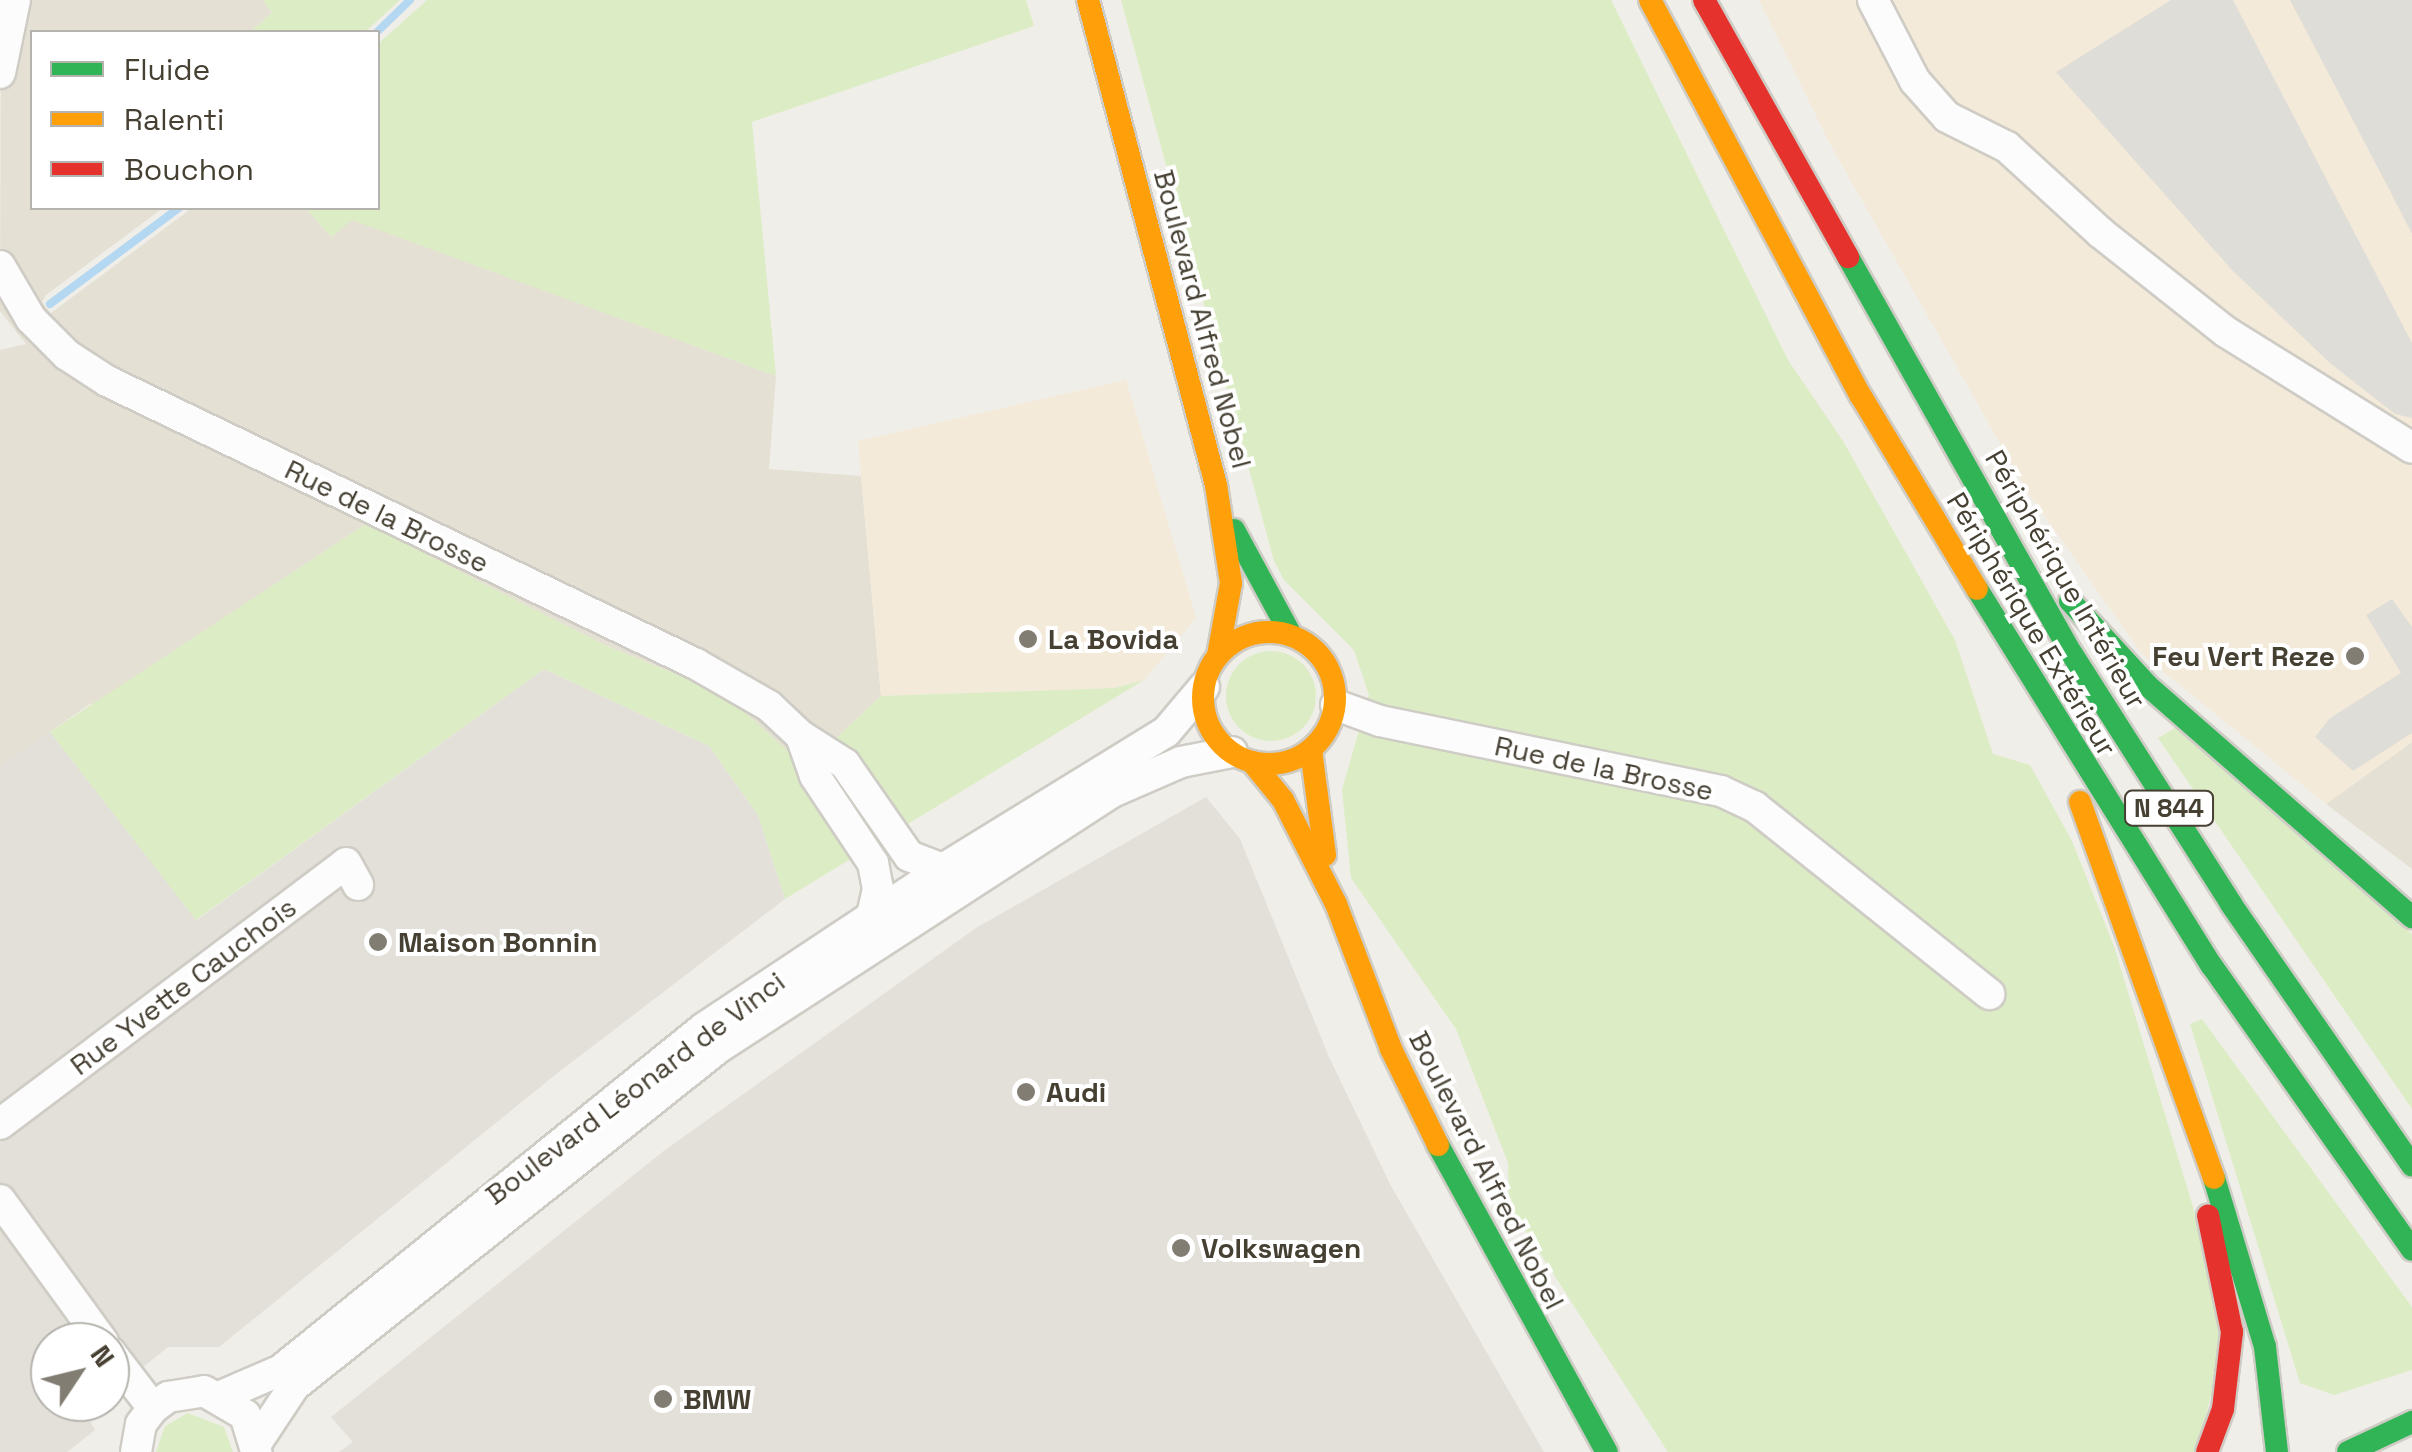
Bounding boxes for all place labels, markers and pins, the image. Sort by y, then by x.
place label: La Bovida [1048,622,1179,656]
marker: La Bovida [1017,628,1039,650]
place label: Feu Vert Reze [2152,639,2335,673]
marker: Feu Vert Reze [2344,645,2366,667]
place label: Maison Bonnin [398,925,597,959]
marker: Maison Bonnin [367,931,389,953]
place label: Audi [1046,1075,1106,1109]
marker: Audi [1015,1081,1037,1103]
place label: Volkswagen [1201,1231,1361,1265]
marker: Volkswagen [1170,1237,1192,1259]
place label: BMW [683,1382,751,1416]
marker: BMW [652,1388,674,1410]

